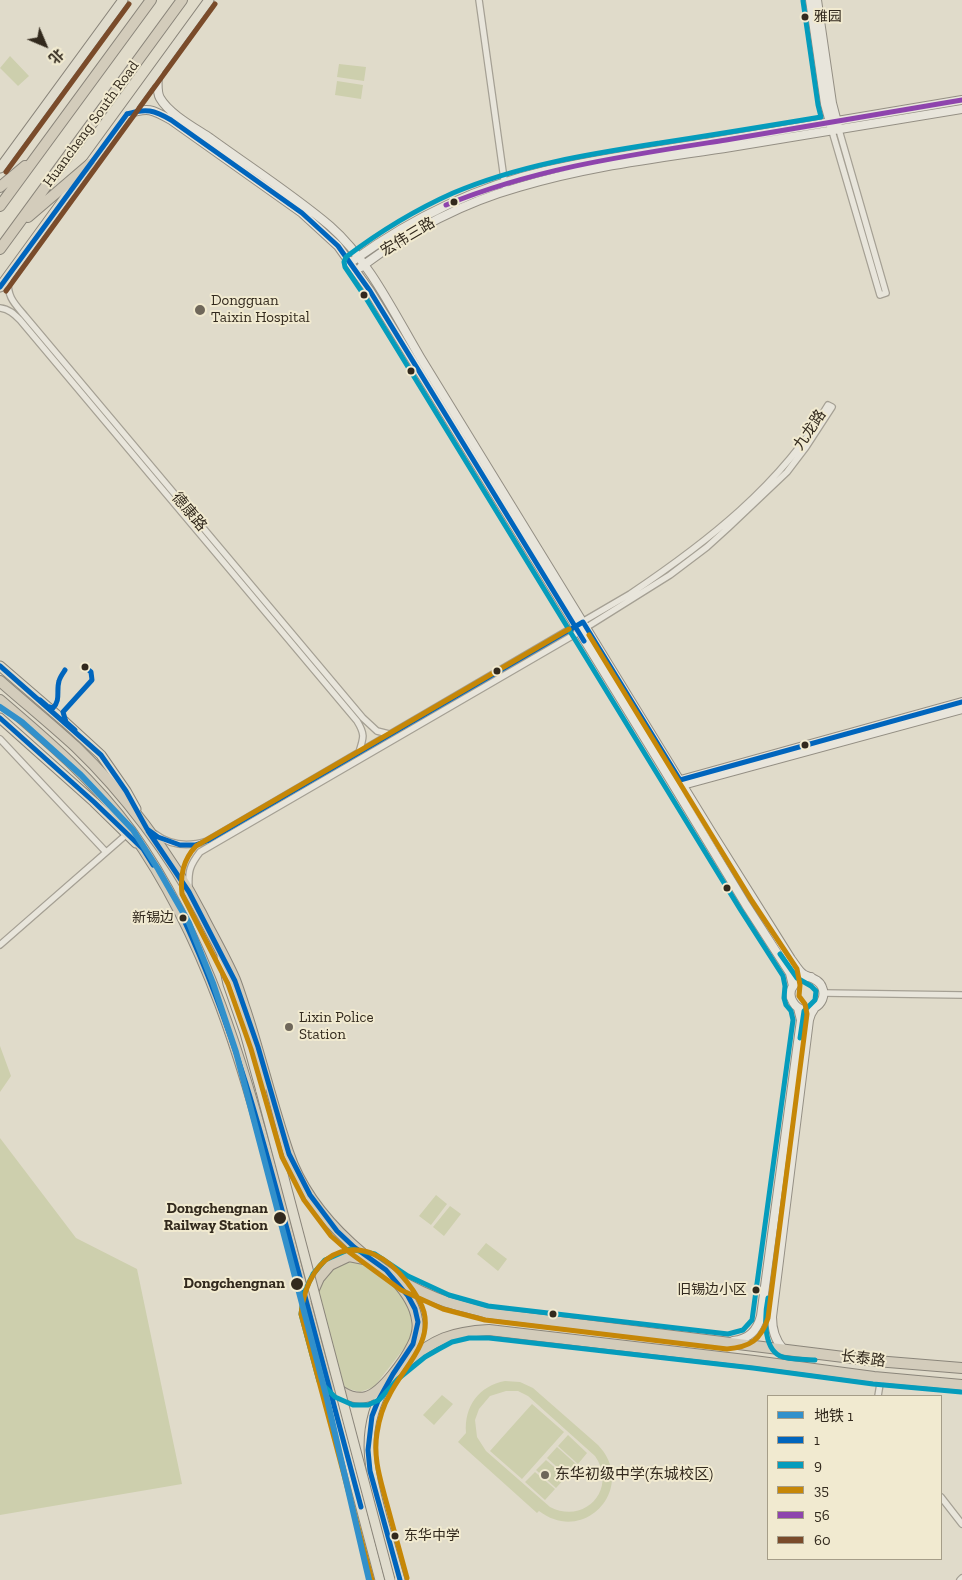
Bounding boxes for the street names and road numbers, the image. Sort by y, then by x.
street label: Huancheng South Road [39,57,143,191]
street label: 宏伟三路 [378,214,438,260]
street label: 九龙路 [790,406,830,454]
street label: 德康路 [168,489,210,535]
street label: 长泰路 [840,1347,886,1371]

